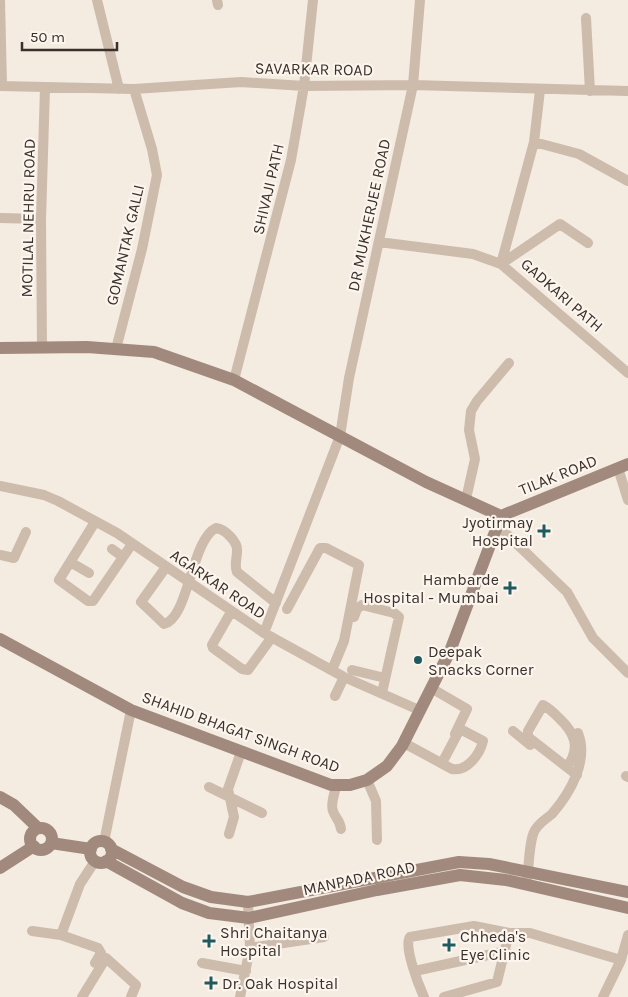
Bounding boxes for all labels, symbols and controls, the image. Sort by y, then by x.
scale bar [22,20,118,52]
text: 50 m [30,28,65,46]
street label: SAVARKAR ROAD [255,58,373,80]
street label: DR MUKHERJEE ROAD [344,137,394,293]
street label: MOTILAL NEHRU ROAD [17,138,39,298]
street label: SHIVAJI PATH [248,142,288,236]
street label: GOMANTAK GALLI [102,183,148,307]
street label: GADKARI PATH [517,254,607,336]
street label: TILAK ROAD [516,451,600,499]
place label: Jyotirmay Hospital [463,513,534,550]
marker: Jyotirmay Hospital [537,524,551,538]
street label: AGARKAR ROAD [167,545,269,623]
place label: Hambarde Hospital - Mumbai [363,570,499,607]
marker: Hambarde Hospital - Mumbai [503,581,517,595]
place label: Deepak Snacks Corner [428,642,534,679]
marker: Deepak Snacks Corner [412,654,424,666]
street label: SHAHID BHAGAT SINGH ROAD [139,687,343,777]
street label: MANPADA ROAD [301,857,417,899]
place label: Shri Chaitanya Hospital [220,923,327,960]
place label: Chheda's Eye Clinic [460,927,530,964]
marker: Shri Chaitanya Hospital [202,934,216,948]
marker: Chheda's Eye Clinic [442,938,456,952]
place label: Dr. Oak Hospital [222,974,338,993]
marker: Dr. Oak Hospital [204,976,218,990]

